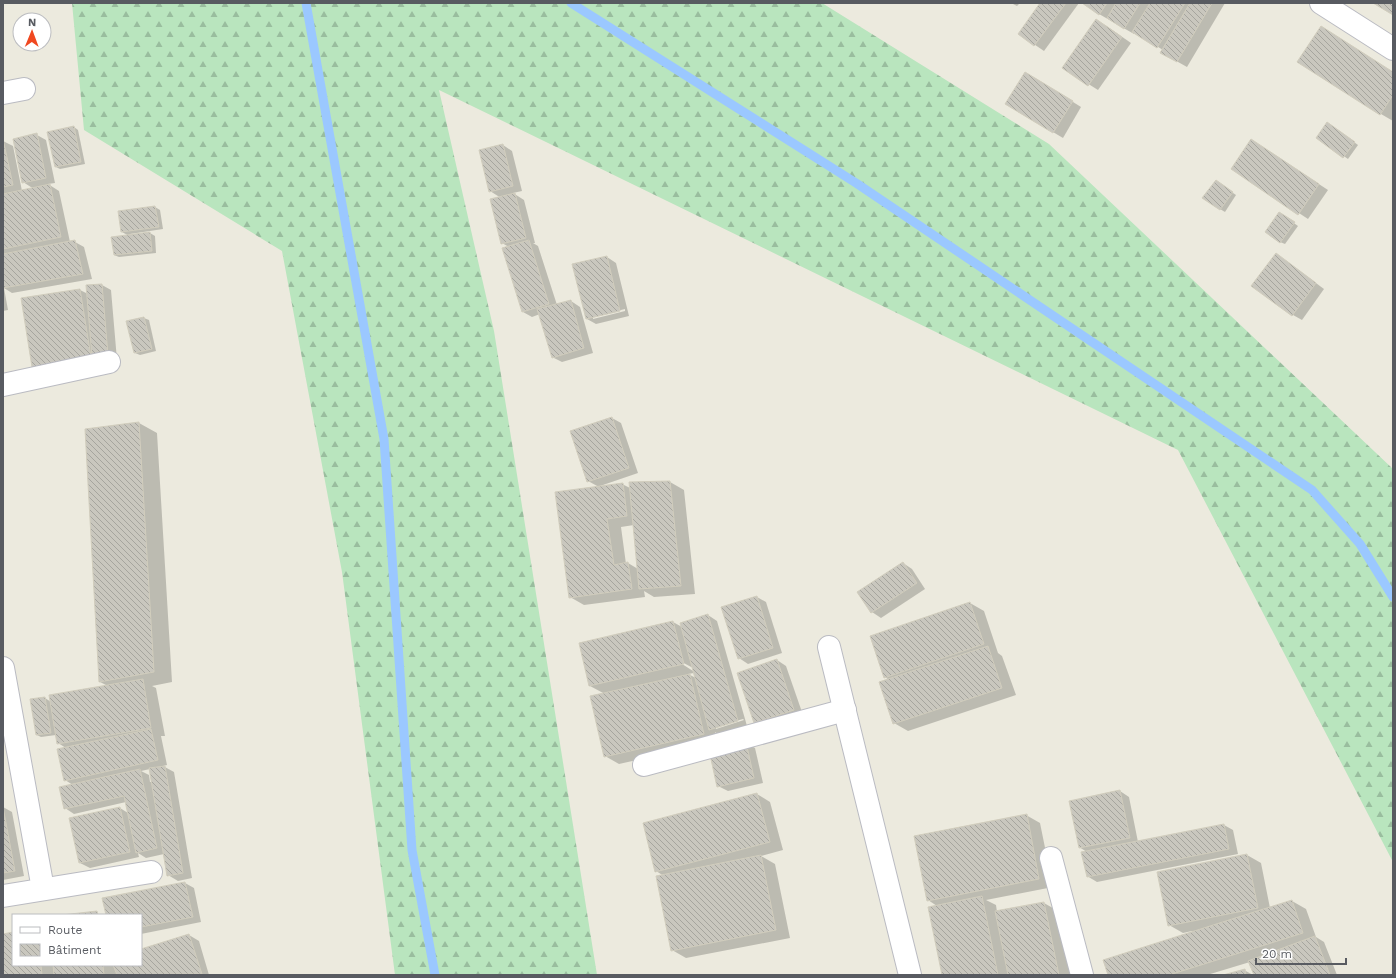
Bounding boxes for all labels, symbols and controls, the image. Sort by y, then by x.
north arrow [12,12,52,52]
text: N [28,16,36,29]
legend [12,914,142,966]
text: Route [48,923,82,937]
scale bar [1256,940,1346,966]
text: Bâtiment [48,943,101,957]
text: 20 m [1262,947,1292,961]

